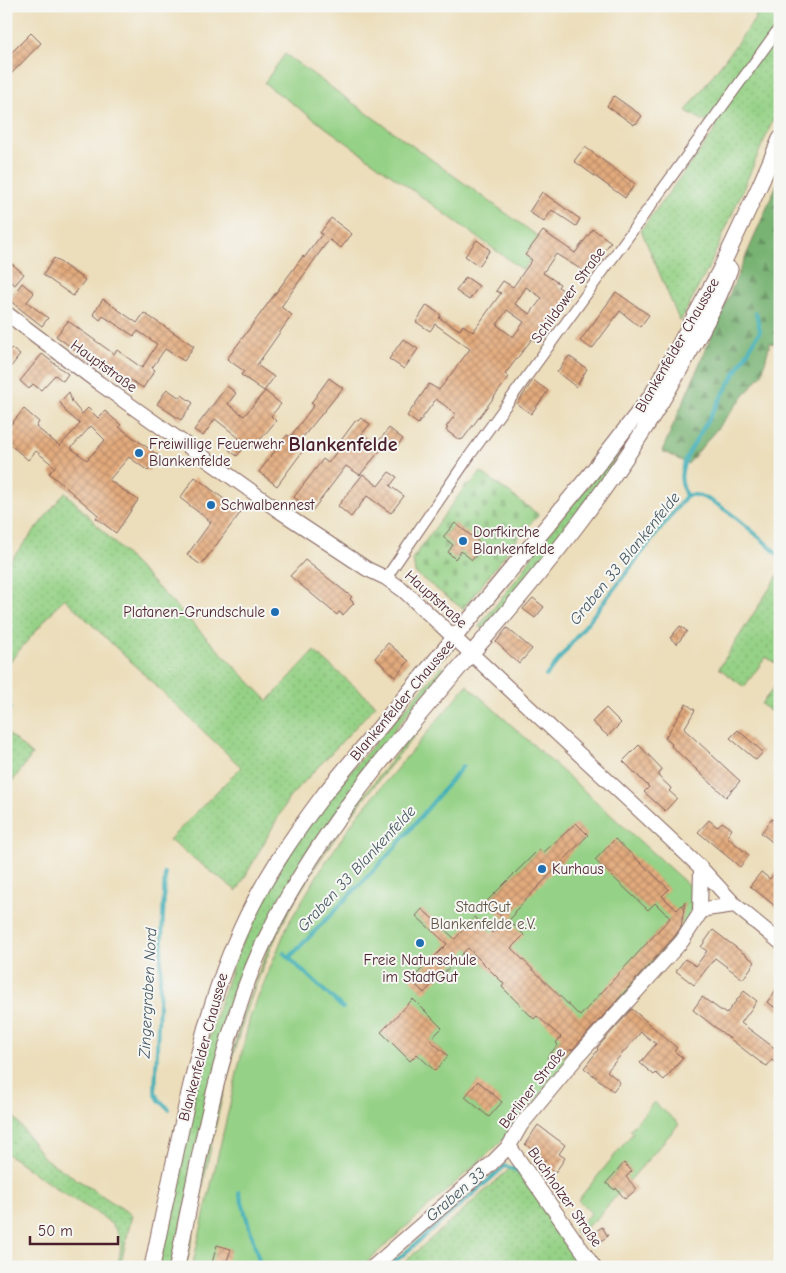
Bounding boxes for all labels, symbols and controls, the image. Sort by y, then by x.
street label: Schildower Straße [527,243,609,347]
street label: Blankenfelder Chaussee [631,274,723,416]
street label: Hauptstraße [67,336,141,396]
district label: Blankenfelde [289,433,398,456]
place label: Freiwillige Feuerwehr Blankenfelde [149,435,284,470]
marker: Freiwillige Feuerwehr Blankenfelde [133,447,145,459]
water label: Graben 33 Blankenfelde [566,489,684,629]
place label: Schwalbennest [221,496,315,514]
marker: Schwalbennest [205,499,217,511]
place label: Dorfkirche Blankenfelde [473,523,555,558]
marker: Dorfkirche Blankenfelde [457,535,469,547]
street label: Hauptstraße [401,566,471,632]
place label: Platanen-Grundschule [123,603,265,621]
marker: Platanen-Grundschule [269,606,281,618]
street label: Blankenfelder Chaussee [346,635,458,764]
water label: Graben 33 Blankenfelde [294,802,420,935]
place label: Kurhaus [552,860,604,878]
marker: Kurhaus [536,863,548,875]
park label: StadtGut Blankenfelde e.V. [430,898,536,933]
water label: Zingergraben Nord [136,927,160,1060]
marker: Freie Naturschule im StadtGut [414,937,426,949]
place label: Freie Naturschule im StadtGut [363,951,477,986]
street label: Blankenfelder Chaussee [175,970,232,1123]
street label: Berliner Straße [495,1044,569,1132]
street label: Buchholzer Straße [524,1144,606,1251]
water label: Graben 33 [422,1164,489,1225]
scale bar [30,1213,118,1245]
text: 50 m [38,1222,73,1240]

